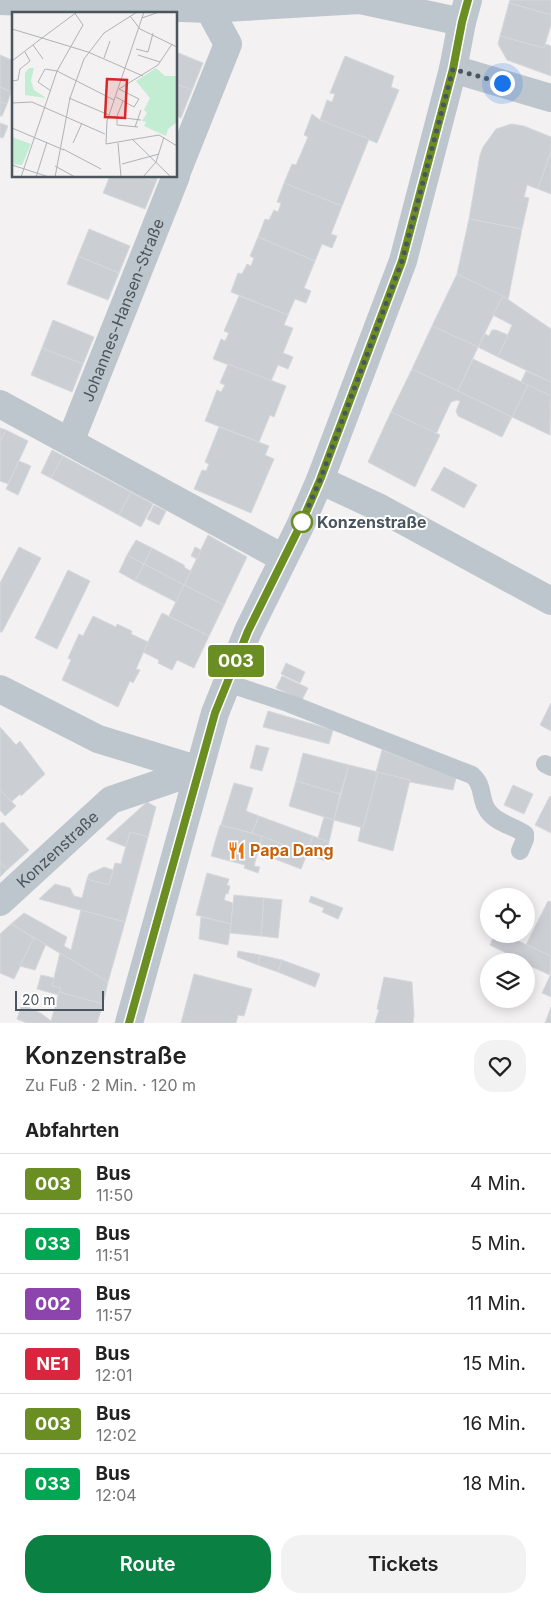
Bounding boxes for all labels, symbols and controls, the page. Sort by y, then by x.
inset map [12,12,178,178]
your location [490,71,515,96]
street label: Johannes-Hansen-Straße [77,215,168,405]
marker: Konzenstraße [291,511,313,533]
place label: Konzenstraße [317,512,426,532]
line badge: 003 [207,645,265,677]
text: 003 [218,650,254,671]
street label: Konzenstraße [12,807,103,892]
restaurant icon: Papa Dang [226,840,246,860]
place label: Papa Dang [250,840,334,860]
map controls [480,888,535,1008]
button: locate [480,888,535,943]
button: layers [480,953,535,1008]
scale bar [15,988,104,1011]
text: 20 m [22,991,56,1008]
button: heart [474,1040,526,1092]
text: Konzenstraße [25,1041,187,1070]
text: Zu Fuß · 2 Min. · 120 m [25,1075,196,1095]
text: Abfahrten [25,1119,119,1142]
text: Bus [96,1162,131,1185]
text: 4 Min. [470,1172,526,1195]
text: 003 [35,1173,71,1194]
text: 11:50 [96,1185,133,1205]
text: Bus [95,1222,130,1245]
text: 5 Min. [471,1232,526,1255]
text: 033 [35,1233,70,1254]
text: 11:51 [95,1245,129,1265]
text: Bus [96,1282,131,1305]
text: 11 Min. [467,1292,526,1315]
text: 002 [35,1293,71,1314]
text: 11:57 [96,1305,132,1325]
text: Bus [95,1342,130,1365]
text: 15 Min. [463,1352,526,1375]
text: NE1 [36,1353,69,1374]
text: 12:01 [95,1365,132,1385]
text: Bus [96,1402,131,1425]
text: 16 Min. [463,1412,526,1435]
text: 003 [35,1413,71,1434]
text: 12:02 [96,1425,137,1445]
text: Bus [95,1462,130,1485]
text: 18 Min. [463,1472,526,1495]
text: 033 [35,1473,70,1494]
text: 12:04 [95,1485,137,1505]
button: Route [25,1535,271,1593]
button: Tickets [281,1535,526,1593]

